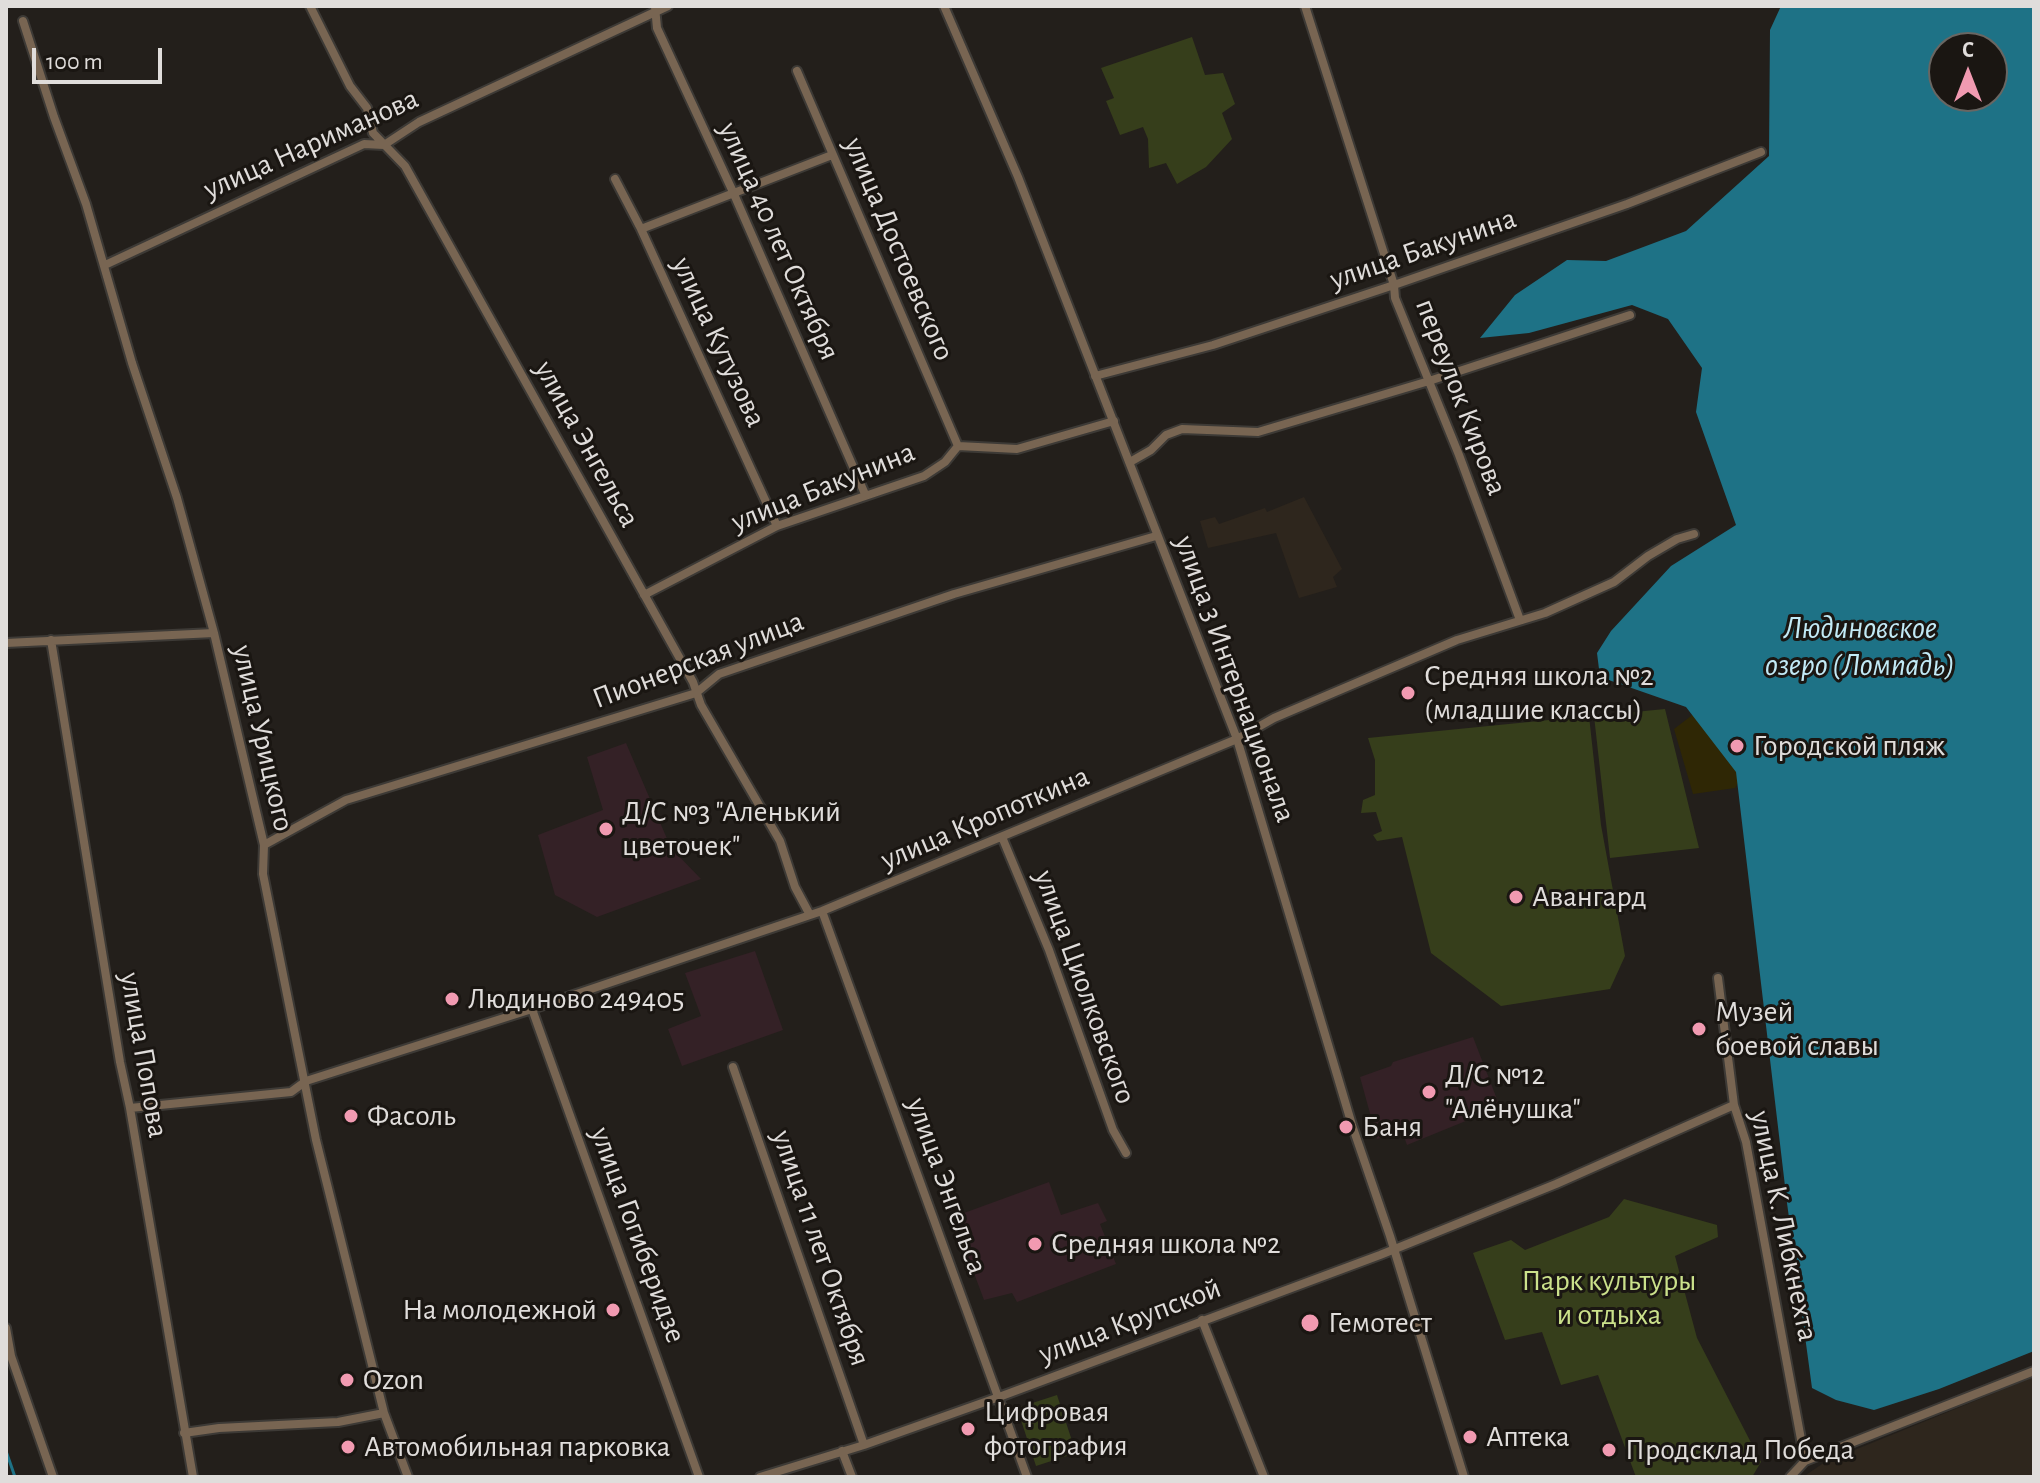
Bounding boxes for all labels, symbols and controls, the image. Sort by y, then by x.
scale bar [36,32,166,82]
north arrow [1928,32,2008,112]
text: С [1962,39,1974,61]
text: 100 m [46,50,103,74]
street label: улица Нариманова [198,81,424,207]
street label: улица 40 лет Октября [710,116,848,366]
street label: улица Достоевского [836,132,962,366]
street label: улица Бакунина [1325,200,1521,298]
street label: улица Кутузова [664,251,774,433]
street label: переулок Кирова [1407,294,1515,500]
street label: улица Энгельса [526,354,648,534]
street label: улица Бакунина [726,434,920,540]
street label: улица 3 Интернационала [1166,531,1304,827]
street label: Пионерская улица [587,603,809,717]
water label: Людиновское озеро (Ломпадь) [1765,609,1955,684]
street label: улица Урицкого [224,641,302,835]
place label: Средняя школа №2 (младшие классы) [1424,658,1654,728]
marker: Средняя школа №2 (младшие классы) [1399,684,1417,702]
place label: Городской пляж [1753,728,1945,764]
marker: Городской пляж [1728,737,1746,755]
street label: улица Кропоткина [875,758,1095,878]
place label: Д/С №3 "Аленький цветочек" [622,794,841,864]
marker: Д/С №3 "Аленький цветочек" [597,820,615,838]
street label: улица Циолковского [1026,865,1144,1109]
place label: Авангард [1532,879,1647,915]
marker: Авангард [1507,888,1525,906]
street label: улица Попова [112,969,176,1141]
place label: Людиново 249405 [468,981,685,1017]
marker: Людиново 249405 [443,990,461,1008]
place label: Музей боевой славы [1715,994,1879,1064]
marker: Музей боевой славы [1690,1020,1708,1038]
place label: Д/С №12 "Алёнушка" [1445,1057,1581,1128]
marker: Д/С №12 "Алёнушка" [1420,1083,1438,1101]
street label: улица Энгельса [898,1093,996,1279]
place label: Фасоль [367,1098,456,1134]
marker: Фасоль [342,1107,360,1125]
street label: улица К. Либкнехта [1742,1107,1826,1345]
place label: Баня [1362,1109,1422,1145]
marker: Баня [1337,1118,1355,1136]
street label: улица Гогиберидзе [582,1122,694,1348]
street label: улица 11 лет Октября [764,1125,878,1371]
place label: Средняя школа №2 [1051,1226,1281,1262]
marker: Средняя школа №2 [1026,1235,1044,1253]
park label: Парк культуры и отдыха [1521,1263,1697,1334]
street label: улица Крупской [1034,1270,1226,1372]
place label: На молодежной [402,1292,597,1328]
marker: На молодежной [604,1301,622,1319]
place label: Гемотест [1328,1305,1432,1341]
marker: Гемотест [1299,1312,1321,1334]
place label: Ozon [363,1362,424,1398]
marker: Ozon [338,1371,356,1389]
place label: Цифровая фотография [984,1394,1128,1464]
place label: Аптека [1486,1419,1570,1455]
marker: Цифровая фотография [959,1420,977,1438]
marker: Аптека [1461,1428,1479,1446]
place label: Автомобильная парковка [364,1429,670,1465]
place label: Продсклад Победа [1625,1432,1854,1468]
marker: Автомобильная парковка [339,1438,357,1456]
marker: Продсклад Победа [1600,1441,1618,1459]

